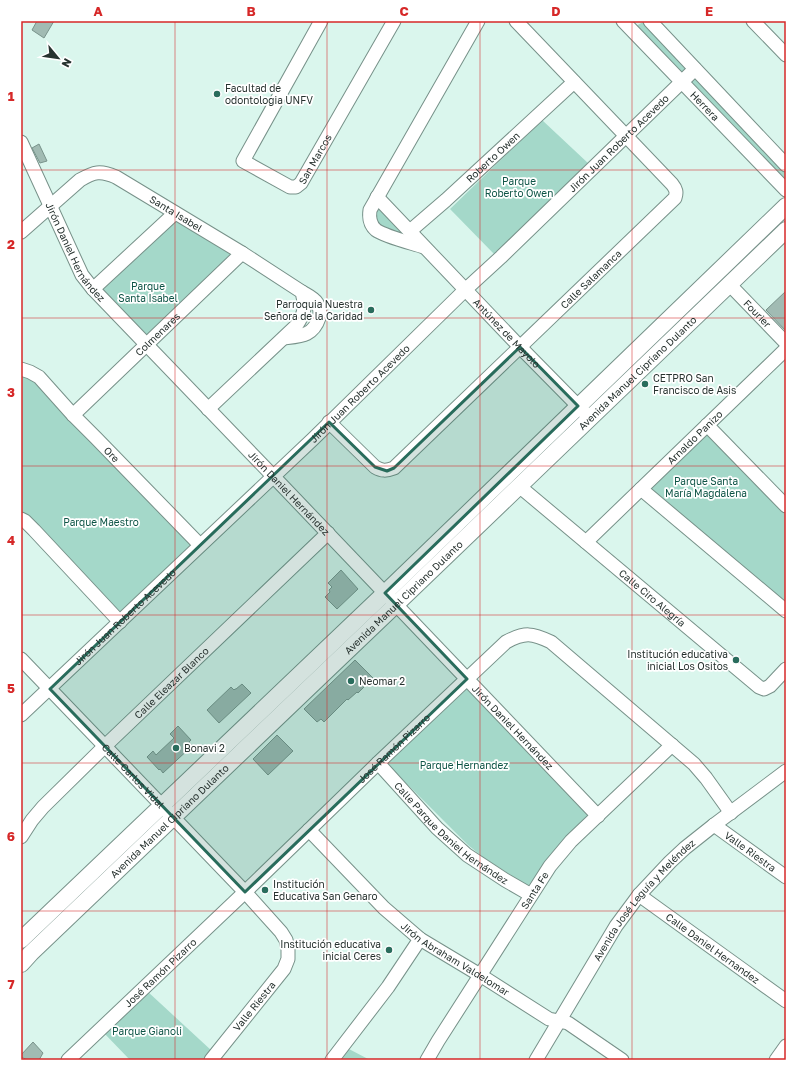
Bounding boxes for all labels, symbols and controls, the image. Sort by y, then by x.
text: A [93,3,103,19]
text: B [246,3,256,19]
text: C [399,3,409,19]
text: D [551,3,561,19]
text: E [705,3,713,19]
north arrow [38,38,78,78]
text: N [59,56,75,70]
place label: Facultad de odontologia UNFV [225,82,313,106]
text: 1 [8,88,15,104]
marker: Facultad de odontologia UNFV [212,89,222,99]
street label: Herrera [688,89,722,123]
street label: Jirón Juan Roberto Acevedo [566,92,671,194]
street label: Roberto Owen [463,129,522,185]
street label: San Marcos [296,132,334,186]
park label: Parque Roberto Owen [485,175,553,199]
street label: Santa Isabel [148,193,205,234]
street label: Jirón Daniel Hernández [43,200,108,304]
text: 2 [7,236,15,252]
street label: Calle Salamanca [558,247,624,311]
park label: Parque Santa Isabel [118,280,178,304]
street label: Antúnez de Mayolo [471,296,543,370]
street label: Fourier [741,297,774,330]
place label: Parroquia Nuestra Señora de la Caridad [264,298,363,322]
marker: Parroquia Nuestra Señora de la Caridad [366,305,376,315]
street label: Colmenares [133,310,182,358]
street label: Avenida Manuel Cipriano Dulanto [576,313,699,432]
street label: Jirón Juan Roberto Acevedo [307,342,412,445]
place label: CETPRO San Francisco de Asis [653,372,736,396]
marker: CETPRO San Francisco de Asis [640,379,650,389]
text: 3 [7,384,15,400]
street label: Arnaldo Panizo [664,408,725,467]
street label: Ore [102,444,122,465]
street label: Jirón Daniel Hernández [246,448,332,538]
park label: Parque Santa María Magdalena [665,475,747,499]
park label: Parque Maestro [63,516,139,528]
text: 4 [7,532,15,548]
street label: Avenida Manuel Cipriano Dulanto [342,538,465,656]
street label: Jirón Juan Roberto Acevedo [72,566,178,667]
street label: Calle Ciro Alegría [617,567,688,629]
street label: Calle Eleazar Blanco [132,644,211,721]
place label: Institución educativa inicial Los Ositos [627,648,728,672]
marker: Institución educativa inicial Los Ositos [731,655,741,665]
place label: Neomar 2 [359,675,405,687]
marker: Neomar 2 [346,676,356,686]
text: 5 [7,680,15,696]
street label: Jirón Daniel Hernández [470,682,556,772]
street label: José Ramón Pizarro [355,711,432,785]
street label: Calle Carlos Vidal [100,741,167,811]
place label: Bonavi 2 [184,742,225,754]
marker: Bonavi 2 [171,743,181,753]
park label: Parque Hernandez [420,759,508,771]
street label: Avenida Manuel Cipriano Dulanto [108,762,231,880]
street label: Calle Parque Daniel Hernández [392,779,510,887]
text: 6 [7,828,15,844]
street label: Valle Riestra [722,829,779,874]
street label: Avenida José Leguía y Meléndez [591,836,697,963]
street label: Santa Fe [518,869,551,911]
place label: Institución Educativa San Genaro [273,878,377,902]
marker: Institución Educativa San Genaro [260,885,270,895]
street label: Calle Daniel Hernandez [664,910,762,986]
street label: Jirón Abraham Valdelomar [399,919,512,998]
street label: José Ramón Pizarro [122,936,199,1010]
place label: Institución educativa inicial Ceres [280,938,381,962]
marker: Institución educativa inicial Ceres [384,945,394,955]
text: 7 [7,976,15,992]
street label: Valle Riestra [230,979,278,1033]
park label: Parque Gianoli [112,1025,182,1037]

